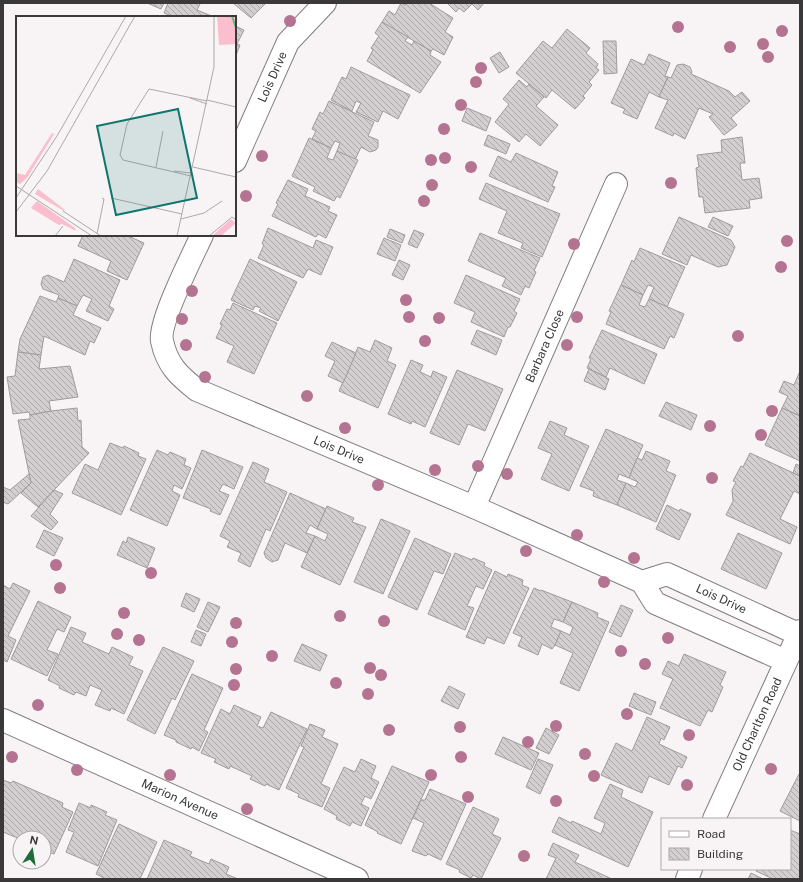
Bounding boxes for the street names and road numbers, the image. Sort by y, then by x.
street label: Lois Drive [255,49,290,105]
street label: Barbara Close [523,307,567,385]
street label: Lois Drive [311,433,367,467]
street label: Lois Drive [694,581,749,617]
street label: Old Charlton Road [730,675,785,773]
street label: Marion Avenue [139,776,221,823]

